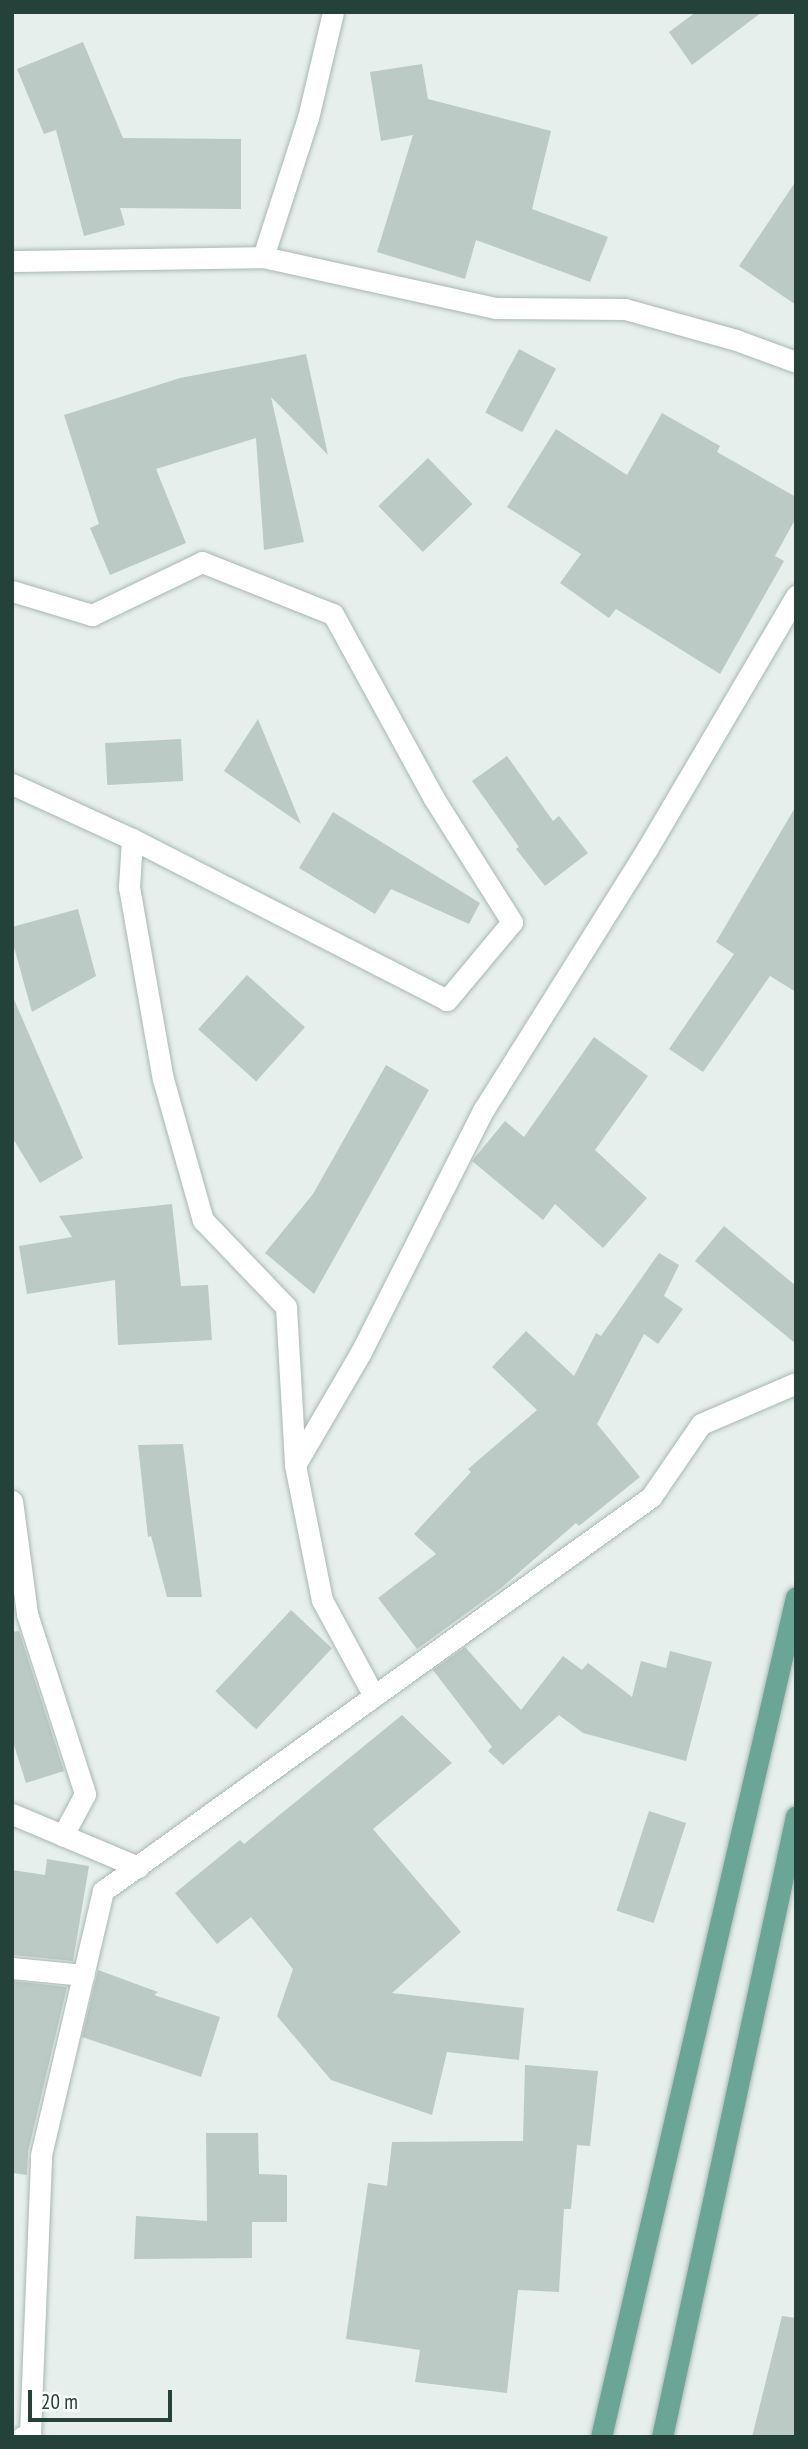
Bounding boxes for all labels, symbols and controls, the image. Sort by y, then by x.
scale bar [32,2376,175,2420]
text: 20 m [41,2388,78,2415]

